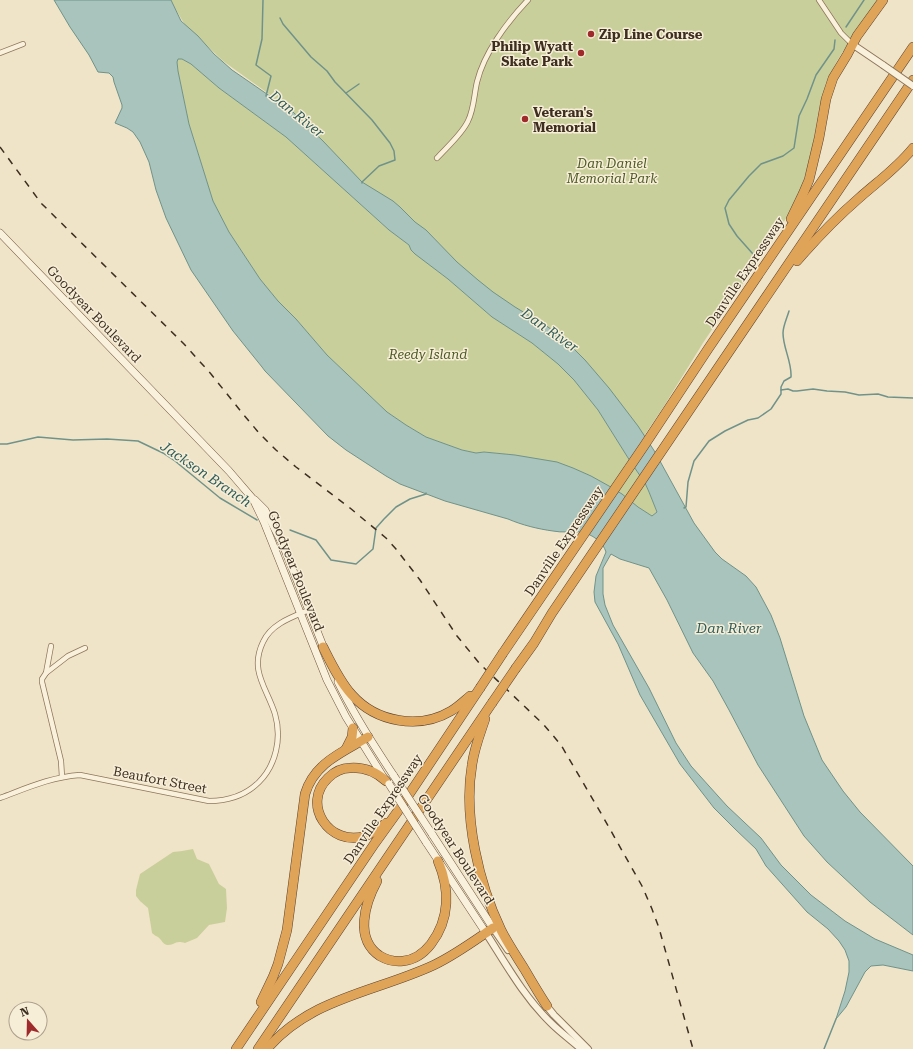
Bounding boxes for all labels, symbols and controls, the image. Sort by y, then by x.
place label: Zip Line Course [599,27,703,42]
marker: Zip Line Course [586,29,596,39]
place label: Philip Wyatt Skate Park [491,39,574,69]
marker: Philip Wyatt Skate Park [576,48,586,58]
water label: Dan River [266,87,328,141]
place label: Veteran's Memorial [533,105,597,135]
marker: Veteran's Memorial [520,114,530,124]
park label: Dan Daniel Memorial Park [566,156,658,186]
street label: Danville Expressway [703,214,788,330]
street label: Goodyear Boulevard [44,263,145,366]
water label: Dan River [518,304,582,355]
park label: Reedy Island [388,347,467,362]
water label: Jackson Branch [157,437,255,510]
street label: Danville Expressway [522,483,607,599]
street label: Goodyear Boulevard [265,509,327,634]
water label: Dan River [695,620,762,636]
street label: Danville Expressway [341,751,426,867]
street label: Beaufort Street [112,764,208,796]
street label: Goodyear Boulevard [415,791,498,908]
north arrow [8,1001,48,1041]
text: N [19,1004,31,1020]

